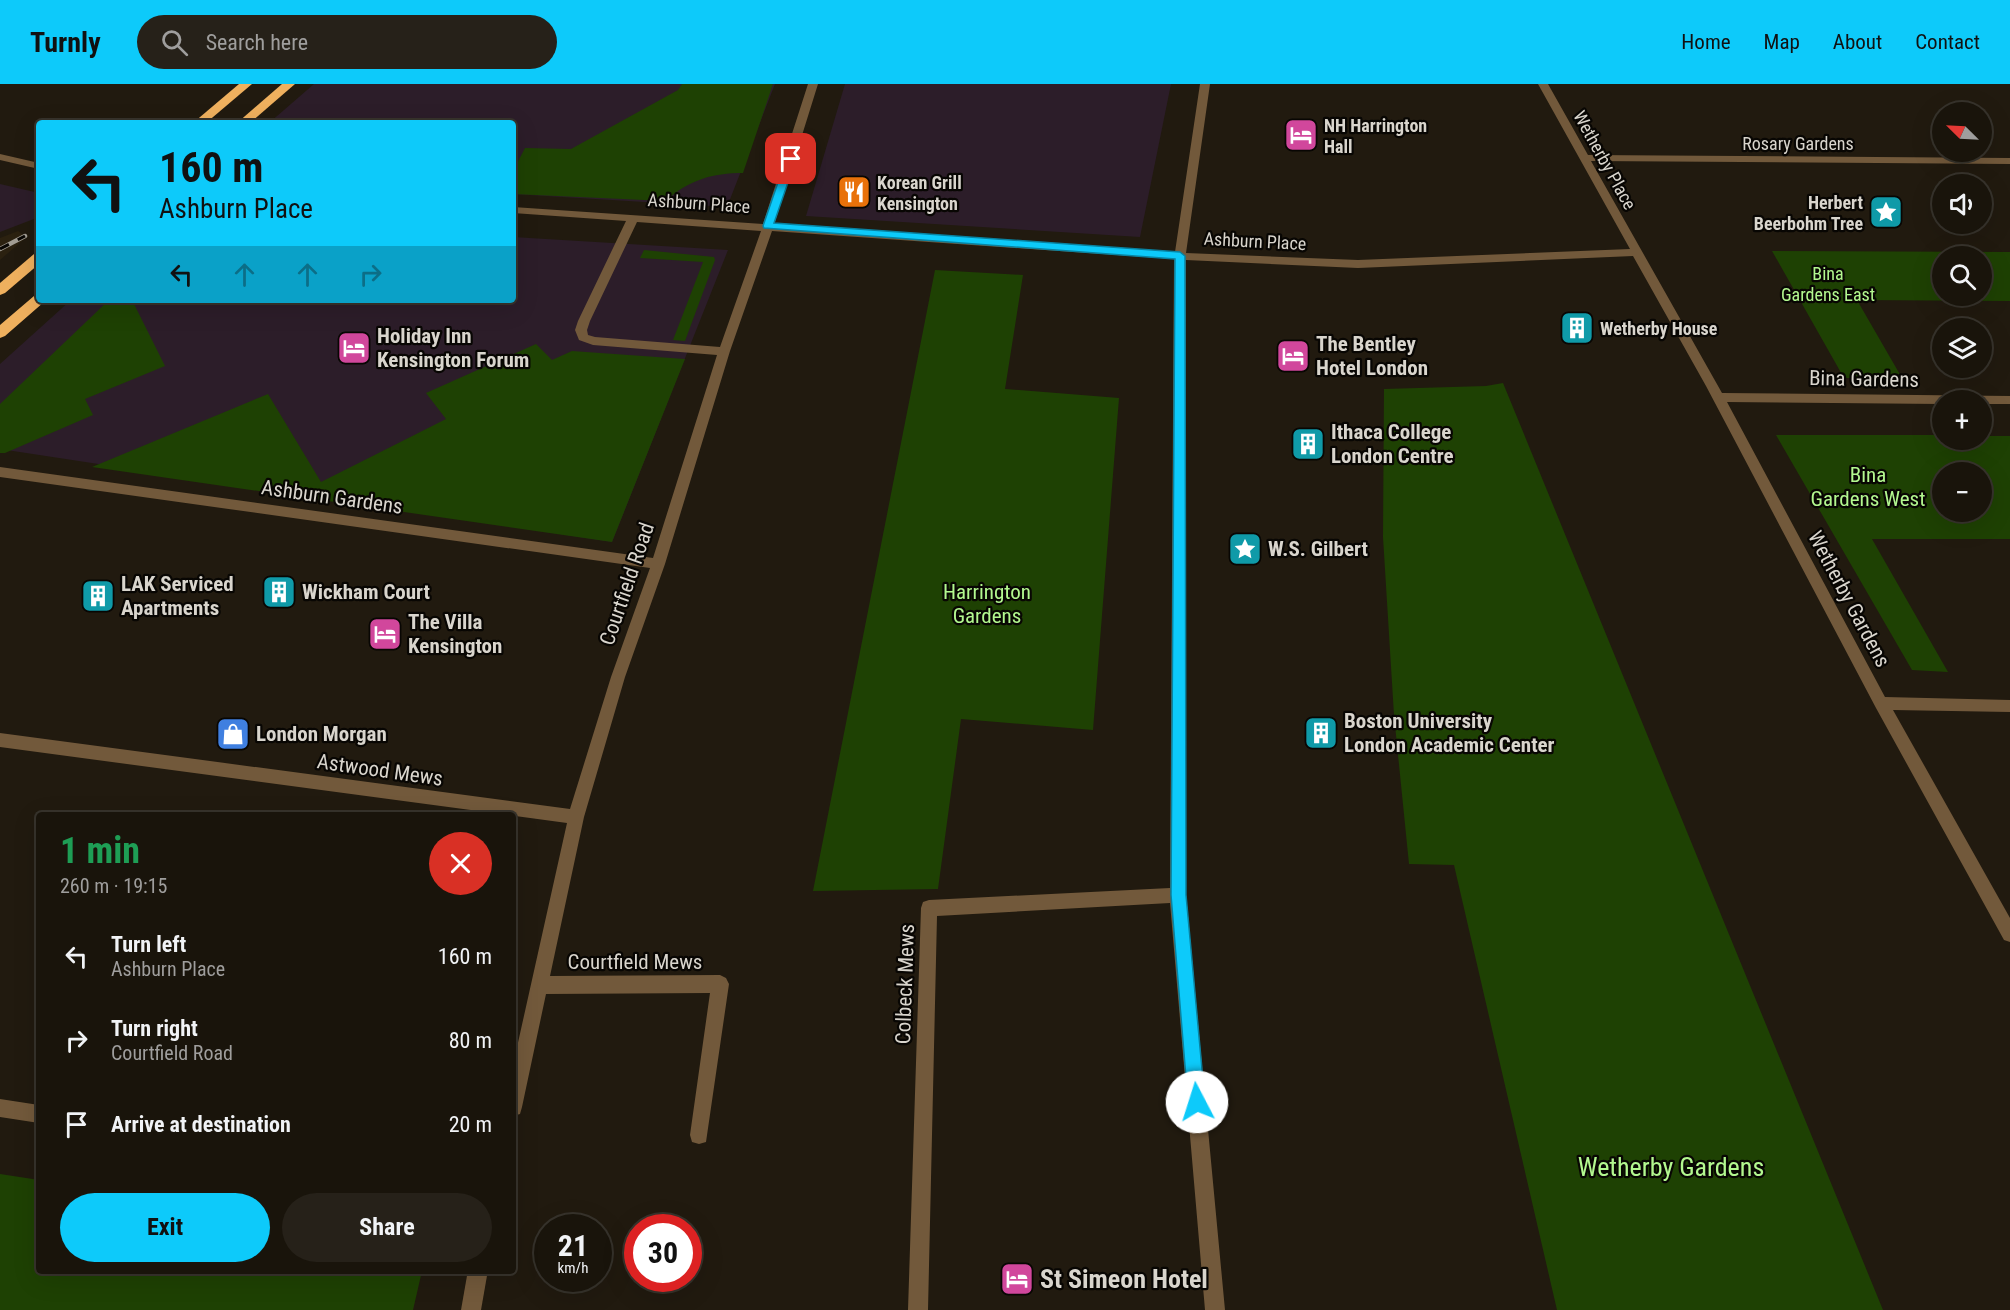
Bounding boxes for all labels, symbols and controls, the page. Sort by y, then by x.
search box [137,15,557,69]
text: Turnly [30,26,101,59]
icon: search [158,26,191,59]
text: Search here [206,30,308,55]
text: Home [1681,30,1731,54]
text: Map [1764,30,1800,54]
text: About [1833,30,1882,54]
text: Contact [1915,30,1980,54]
north arrow [1932,102,1992,162]
map controls [1932,102,1992,522]
street label: Wetherby Place [1569,107,1641,213]
place label: NH Harrington Hall [1324,115,1427,157]
hotel icon: NH Harrington Hall [1283,117,1319,153]
pin [765,133,816,184]
street label: Rosary Gardens [1742,133,1854,154]
icon: arrive [774,142,807,175]
text: 160 m [159,143,264,192]
icon: left [60,144,138,222]
place label: Korean Grill Kensington [877,172,962,214]
restaurant icon: Korean Grill Kensington [836,174,872,210]
button: sound [1932,174,1992,234]
street label: Ashburn Place [647,189,751,217]
place label: Herbert Beerbohm Tree [1754,192,1863,234]
text: Ashburn Place [159,193,313,225]
place icon: Herbert Beerbohm Tree [1868,194,1904,230]
street label: Ashburn Place [1203,228,1307,254]
button: search [1932,246,1992,306]
icon: left [165,258,198,291]
icon: ahead [228,258,261,291]
icon: ahead [291,258,324,291]
icon: right [354,258,387,291]
park label: Bina Gardens East [1781,263,1875,305]
building icon: Wetherby House [1559,310,1595,346]
place label: Wetherby House [1600,318,1718,339]
button: layers [1932,318,1992,378]
place label: Holiday Inn Kensington Forum [377,324,529,372]
hotel icon: Holiday Inn Kensington Forum [336,330,372,366]
place label: The Bentley Hotel London [1316,332,1428,380]
hotel icon: The Bentley Hotel London [1275,338,1311,374]
street label: Bina Gardens [1809,366,1919,392]
button: + [1932,390,1992,450]
place label: Ithaca College London Centre [1331,420,1453,468]
building icon: Ithaca College London Centre [1290,426,1326,462]
button: − [1932,462,1992,522]
park label: Bina Gardens West [1811,463,1925,511]
street label: Ashburn Gardens [260,475,404,519]
street label: Courtfield Road [595,520,659,648]
street label: Wetherby Gardens [1803,527,1895,671]
place icon: W.S. Gilbert [1227,531,1263,567]
place label: W.S. Gilbert [1268,537,1368,561]
place label: LAK Serviced Apartments [121,572,234,620]
building icon: Wickham Court [261,574,297,610]
building icon: LAK Serviced Apartments [80,578,116,614]
place label: Wickham Court [302,580,430,604]
park label: Harrington Gardens [943,580,1031,628]
place label: The Villa Kensington [408,610,502,658]
hotel icon: The Villa Kensington [367,616,403,652]
place label: Boston University London Academic Center [1344,709,1555,757]
building icon: Boston University London Academic Center [1303,715,1339,751]
shop icon: London Morgan [215,716,251,752]
place label: London Morgan [256,722,387,746]
street label: Astwood Mews [316,749,444,791]
text: 1 min [60,830,140,872]
button: close [429,832,492,895]
text: 260 m · 19:15 [60,874,167,898]
street label: Colbeck Mews [891,923,919,1045]
text: Turn left [111,932,186,957]
icon: left [60,940,93,973]
text: 160 m [438,944,492,969]
street label: Courtfield Mews [568,950,702,974]
text: Ashburn Place [111,957,225,981]
text: Turn right [111,1016,198,1041]
icon: right [60,1024,93,1057]
text: 80 m [449,1028,492,1053]
text: Courtfield Road [111,1041,233,1065]
position arrow [1165,1070,1229,1134]
icon: arrive [60,1108,93,1141]
text: Arrive at destination [111,1112,291,1137]
text: 20 m [449,1112,492,1137]
park label: Wetherby Gardens [1578,1152,1764,1182]
button: Exit [60,1193,270,1262]
button: Share [282,1193,492,1262]
speed limit sign: 30 [624,1214,702,1292]
text: 21 [558,1228,588,1263]
text: km/h [558,1259,588,1277]
hotel icon: St Simeon Hotel [999,1261,1035,1297]
place label: St Simeon Hotel [1040,1264,1208,1294]

